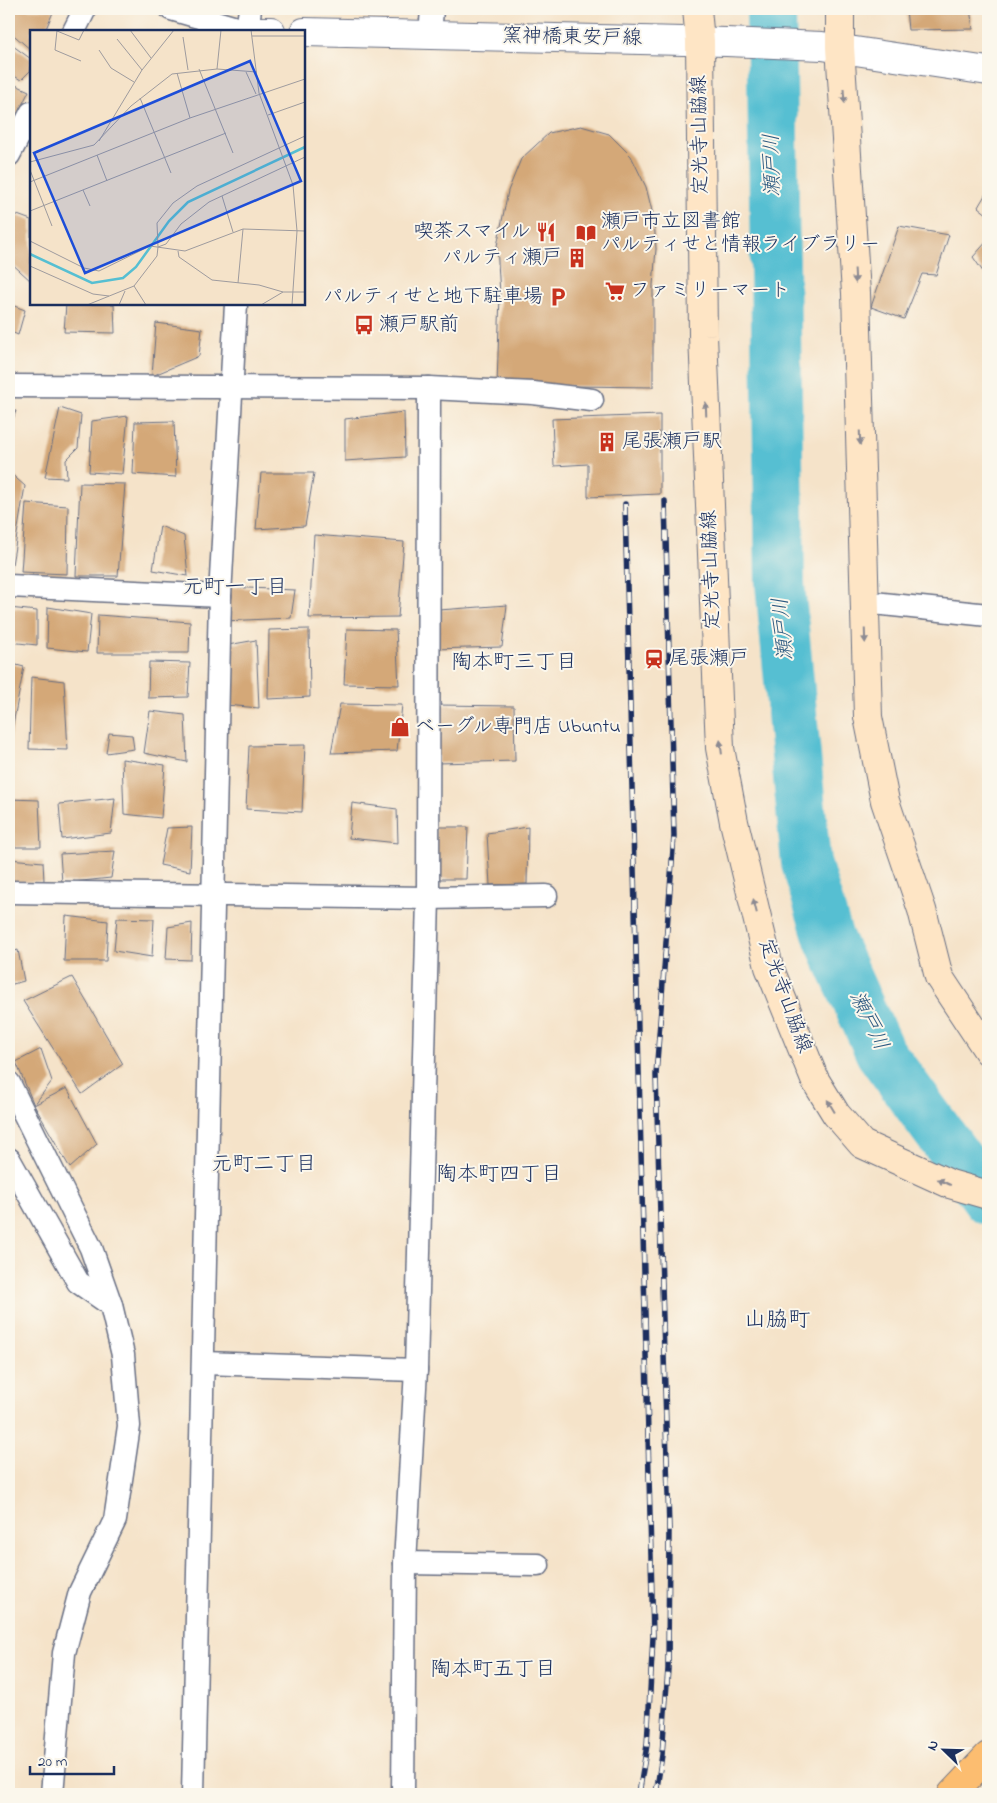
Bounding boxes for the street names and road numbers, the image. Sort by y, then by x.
street label: 窯神橋東安戸線 [502,22,642,54]
street label: 定光寺山脇線 [685,75,717,195]
street label: 定光寺山脇線 [695,510,729,630]
street label: 定光寺山脇線 [750,935,818,1057]

